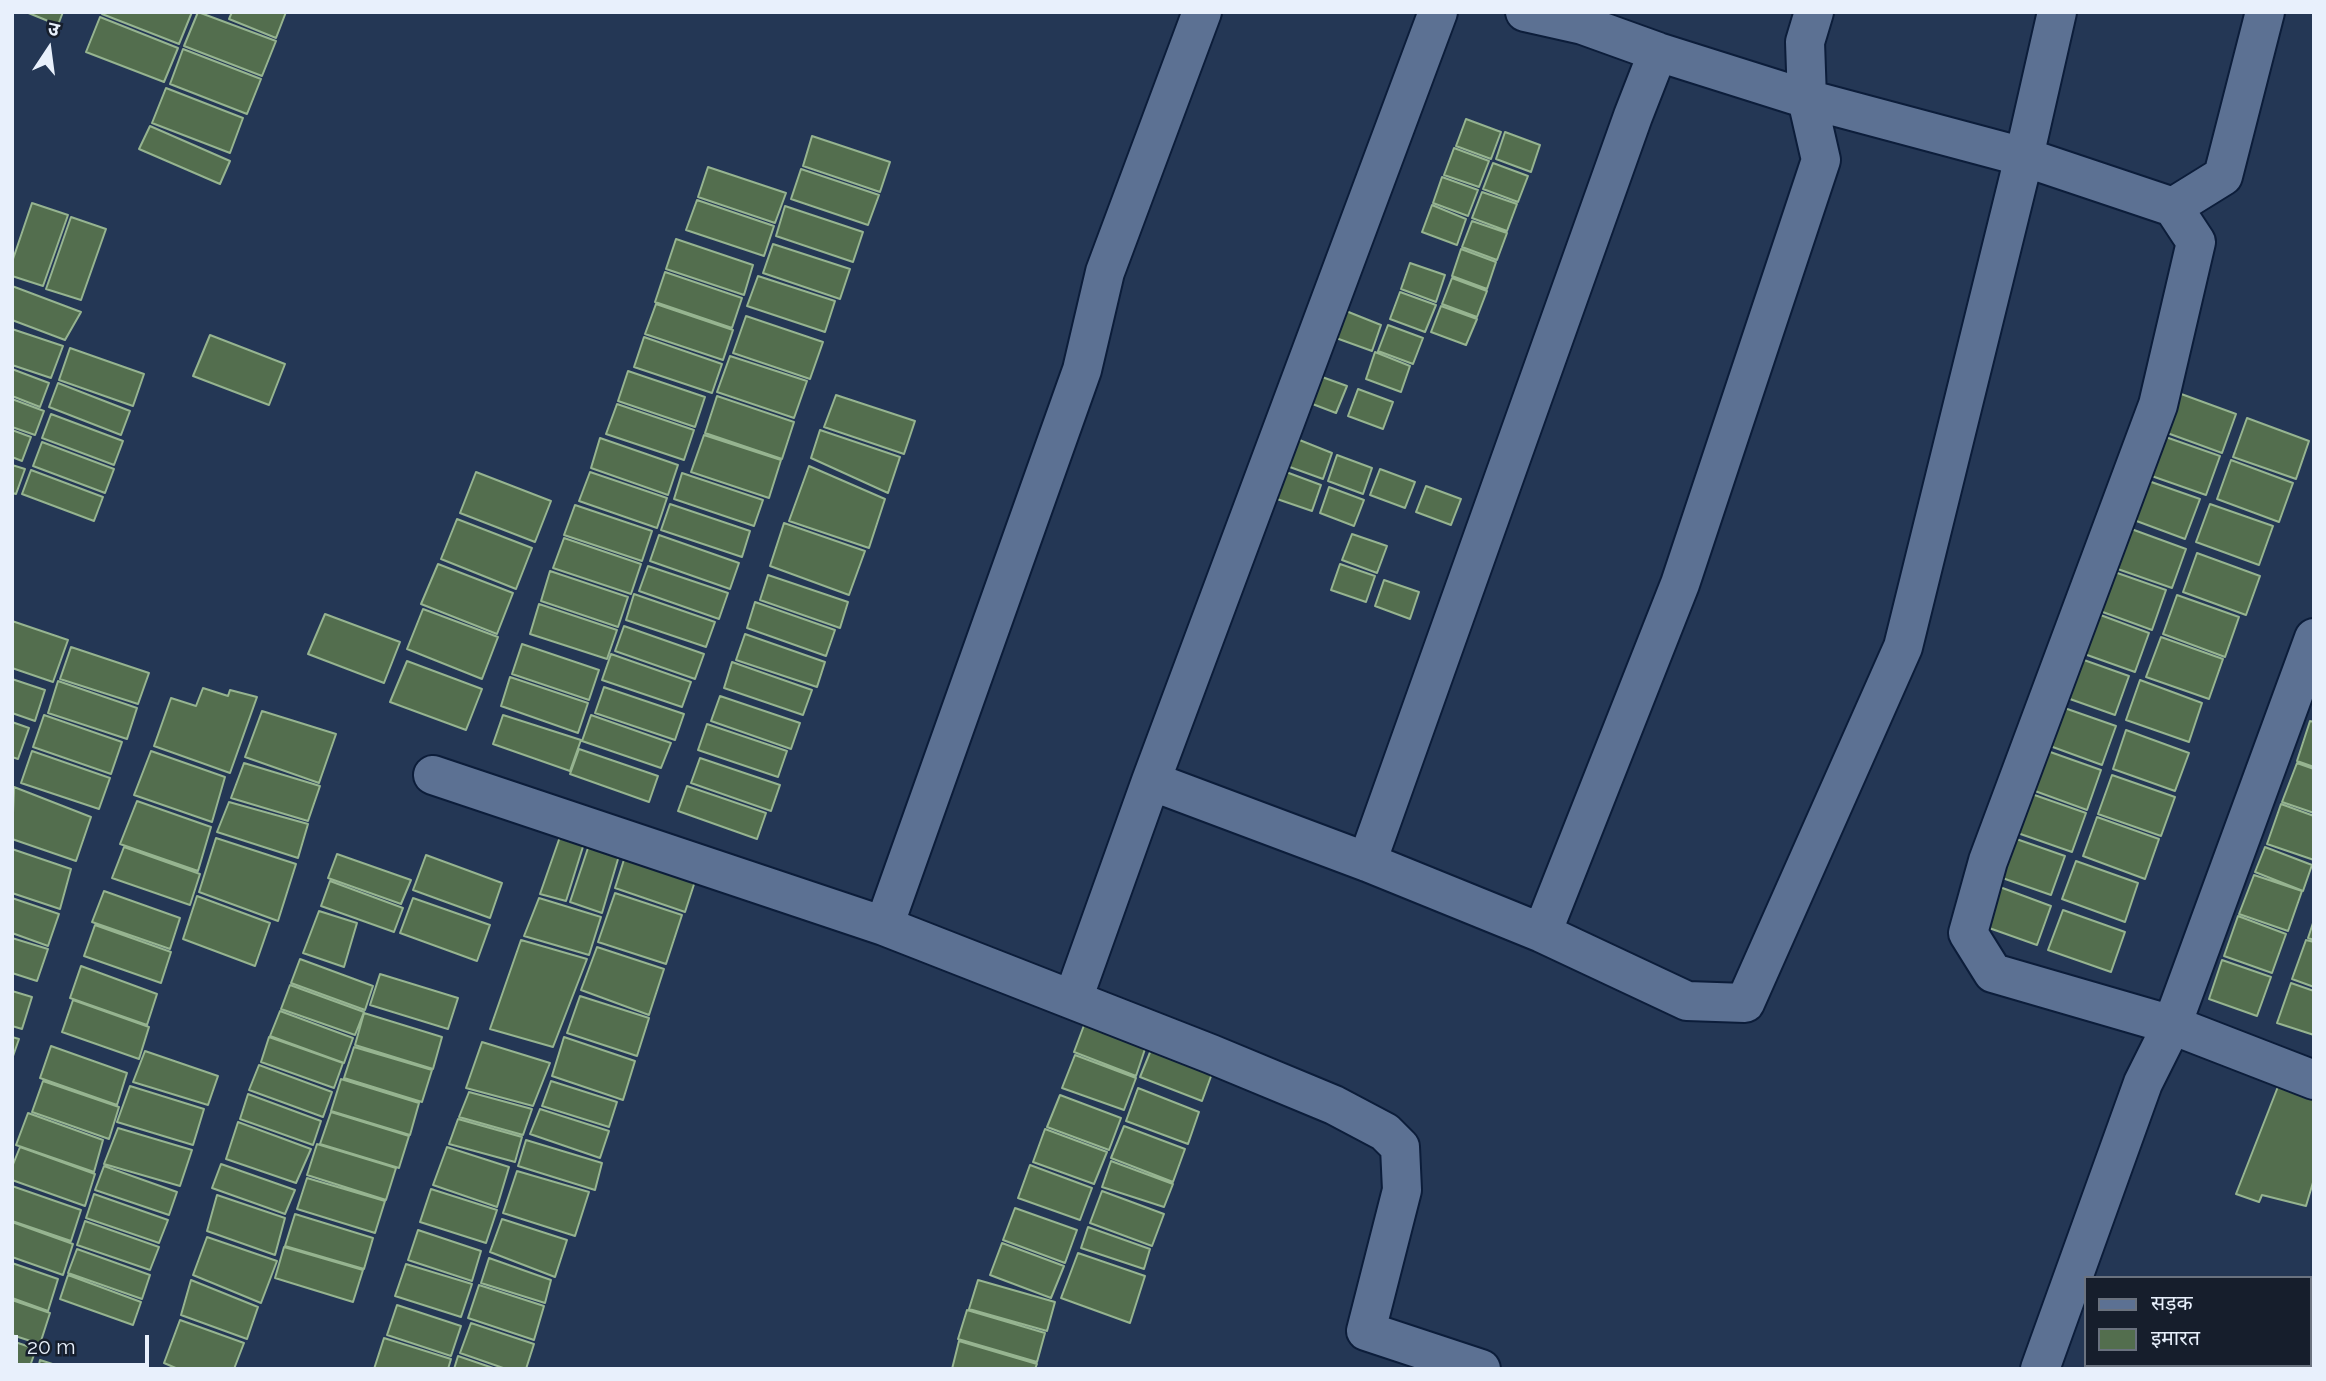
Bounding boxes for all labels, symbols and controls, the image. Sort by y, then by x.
north arrow [14,14,84,84]
text: उ [46,17,62,41]
legend [2084,1276,2312,1367]
text: सड़क [2151,1290,2193,1315]
scale bar [18,1322,152,1366]
text: इमारत [2151,1325,2200,1350]
text: 20 m [27,1334,75,1359]

